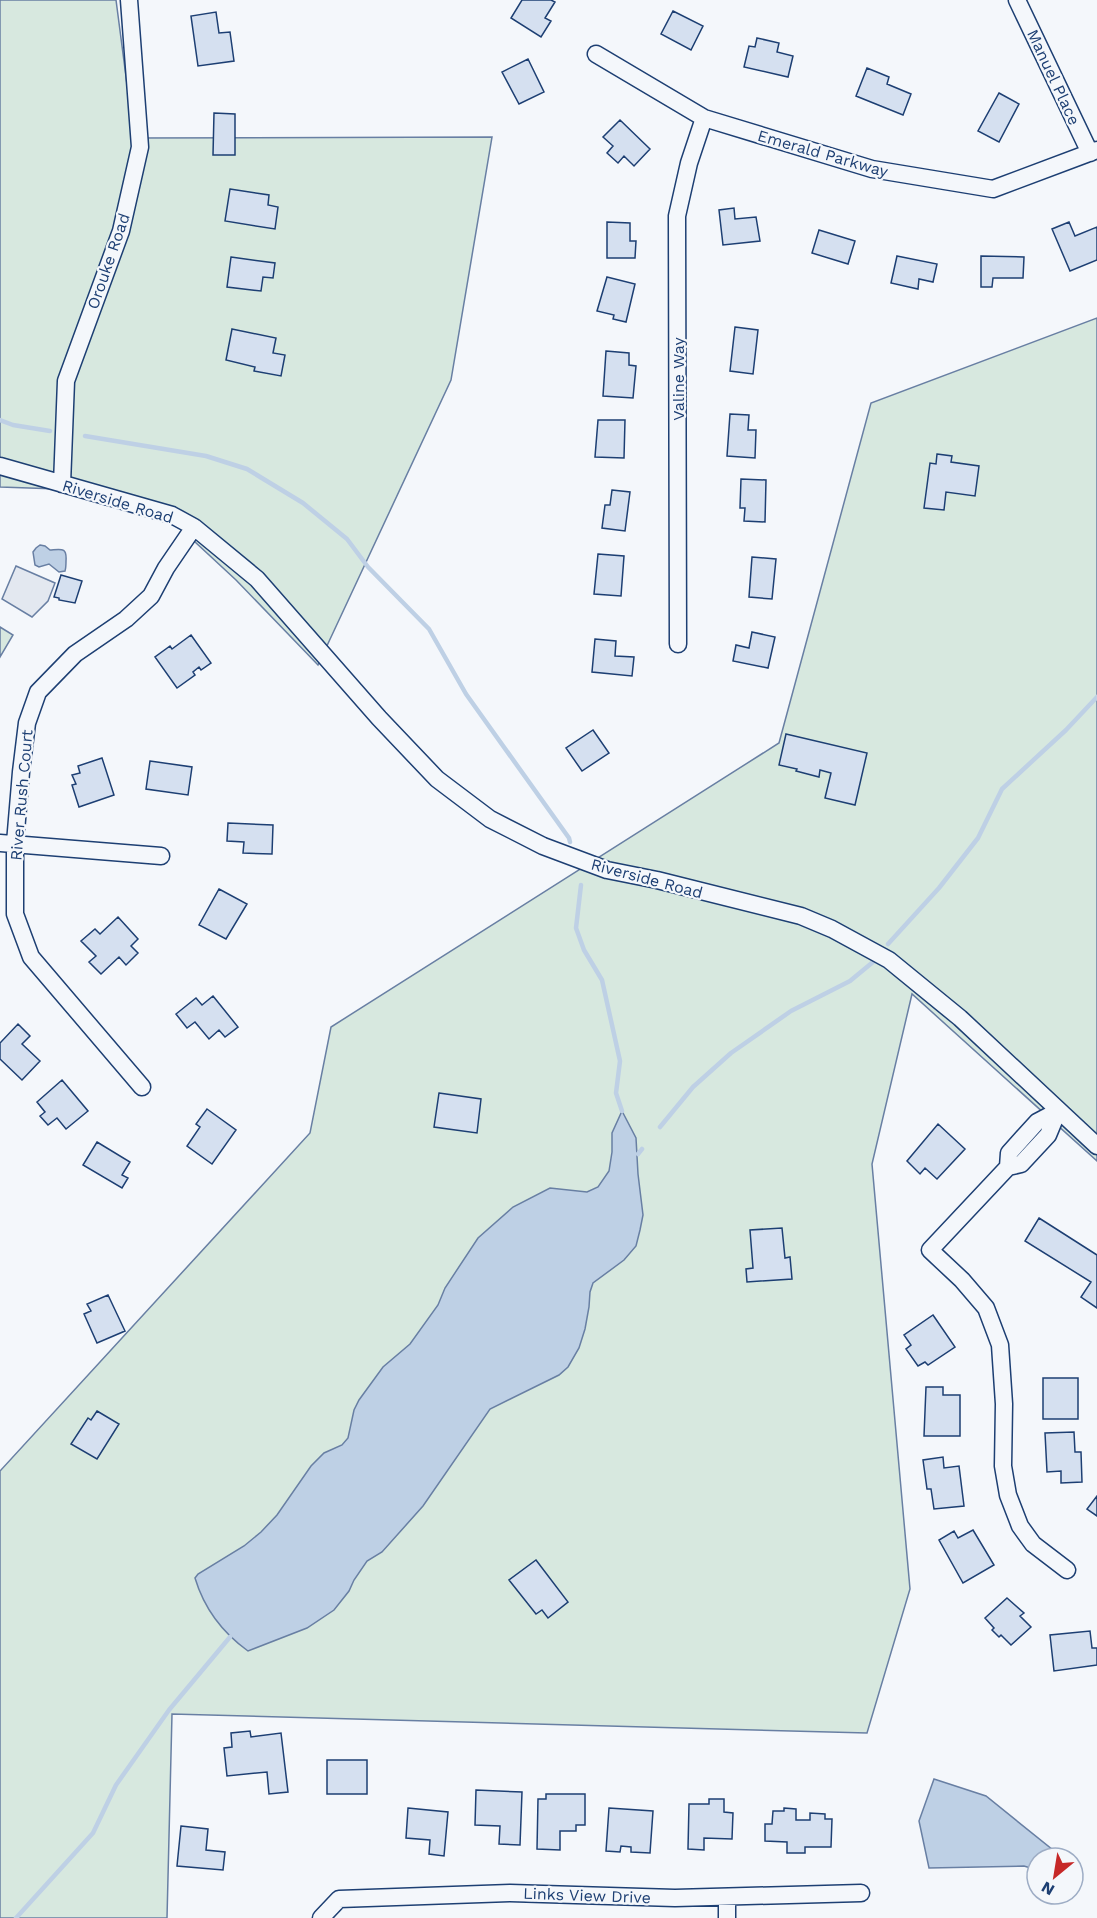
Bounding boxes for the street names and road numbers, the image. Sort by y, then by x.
street label: Manuel Place [1023,26,1084,128]
street label: Emerald Parkway [755,126,891,181]
street label: Orouke Road [83,211,134,312]
street label: Valine Way [669,337,688,421]
street label: Riverside Road [60,476,176,527]
street label: River Rush Court [6,729,37,861]
street label: Riverside Road [589,854,705,903]
street label: Links View Drive [523,1884,651,1907]

